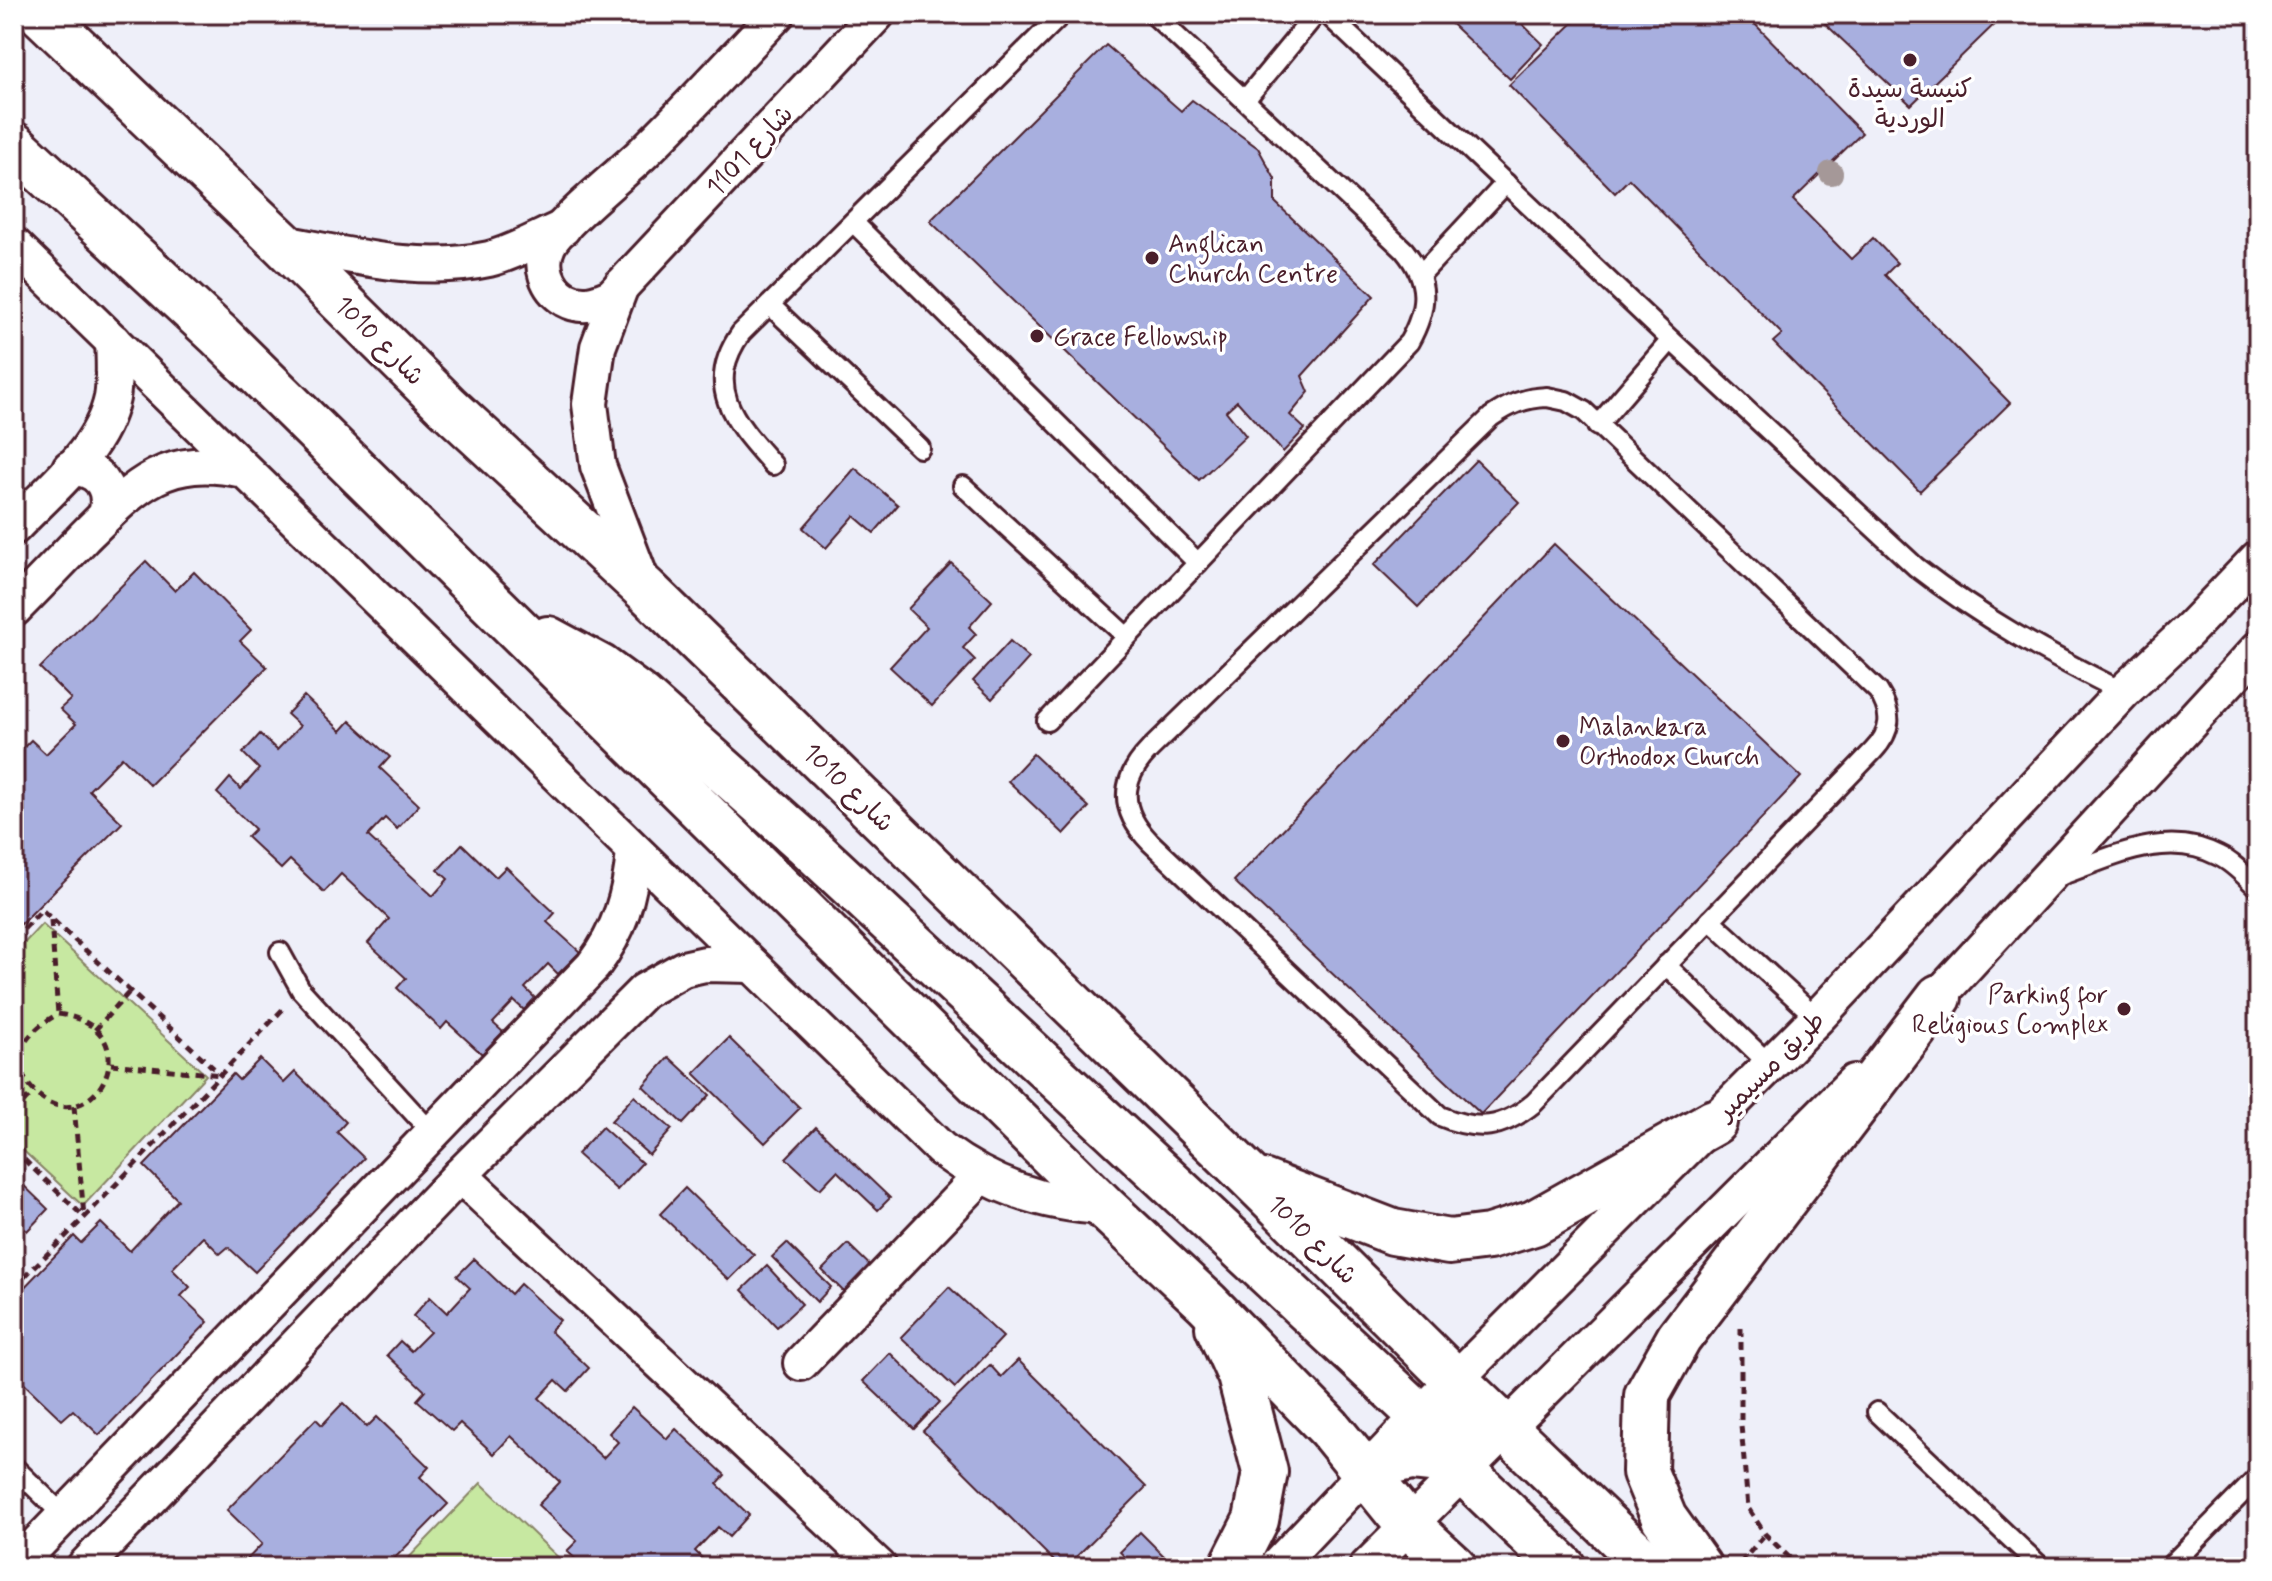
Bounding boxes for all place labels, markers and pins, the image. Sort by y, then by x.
marker: كنيسة سيدة الوردية [1901,51,1919,69]
place label: كنيسة سيدة الوردية [1848,73,1972,137]
place label: Anglican Church Centre [1168,228,1338,292]
marker: Anglican Church Centre [1143,249,1161,267]
place label: Grace Fellowship [1053,321,1228,355]
marker: Grace Fellowship [1028,327,1046,345]
place label: Malankara Orthodox Church [1579,711,1760,775]
marker: Malankara Orthodox Church [1554,732,1572,750]
place label: Parking for Religious Complex [1912,979,2108,1043]
marker: Parking for Religious Complex [2115,1000,2133,1018]

